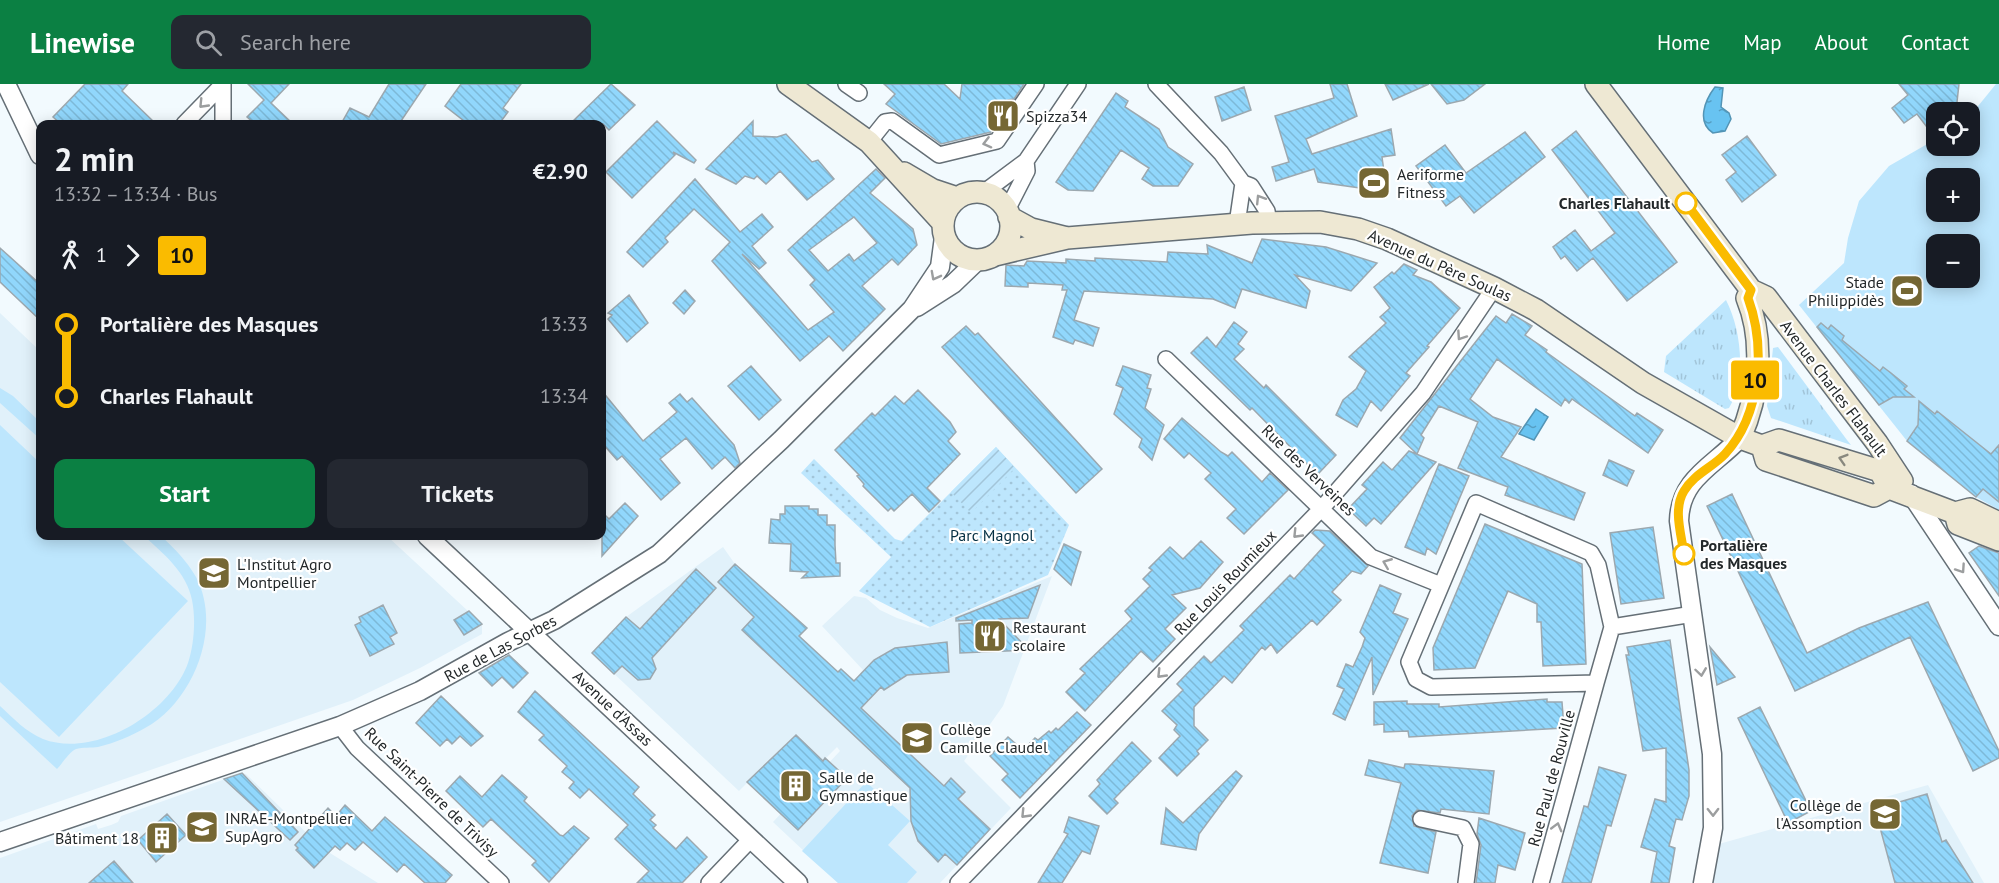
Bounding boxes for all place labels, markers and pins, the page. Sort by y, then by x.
restaurant icon: Spizza34 [985,98,1021,134]
place label: Spizza34 [1026,106,1087,126]
place label: Aeriforme Fitness [1397,164,1464,202]
sports icon: Aeriforme Fitness [1356,165,1392,201]
marker: Charles Flahault [1675,192,1697,214]
place label: Charles Flahault [1559,193,1670,213]
place label: Stade Philippidès [1808,272,1884,310]
sports icon: Stade Philippidès [1889,273,1925,309]
place label: Portalière des Masques [1700,535,1787,573]
marker: Portalière des Masques [1673,543,1695,565]
place label: L'Institut Agro Montpellier [237,554,332,592]
school or university icon: L'Institut Agro Montpellier [196,555,232,591]
place label: Restaurant scolaire [1013,617,1087,655]
restaurant icon: Restaurant scolaire [972,618,1008,654]
place label: Collège Camille Claudel [940,719,1048,757]
school or university icon: Collège Camille Claudel [899,720,935,756]
place label: Salle de Gymnastique [819,767,908,805]
building icon: Salle de Gymnastique [778,768,814,804]
place label: Collège de l'Assomption [1776,795,1862,833]
school or university icon: Collège de l'Assomption [1867,796,1903,832]
place label: INRAE-Montpellier SupAgro [225,808,353,846]
school or university icon: INRAE-Montpellier SupAgro [184,809,220,845]
building icon: Bâtiment 18 [144,820,180,856]
place label: Bâtiment 18 [55,828,139,848]

